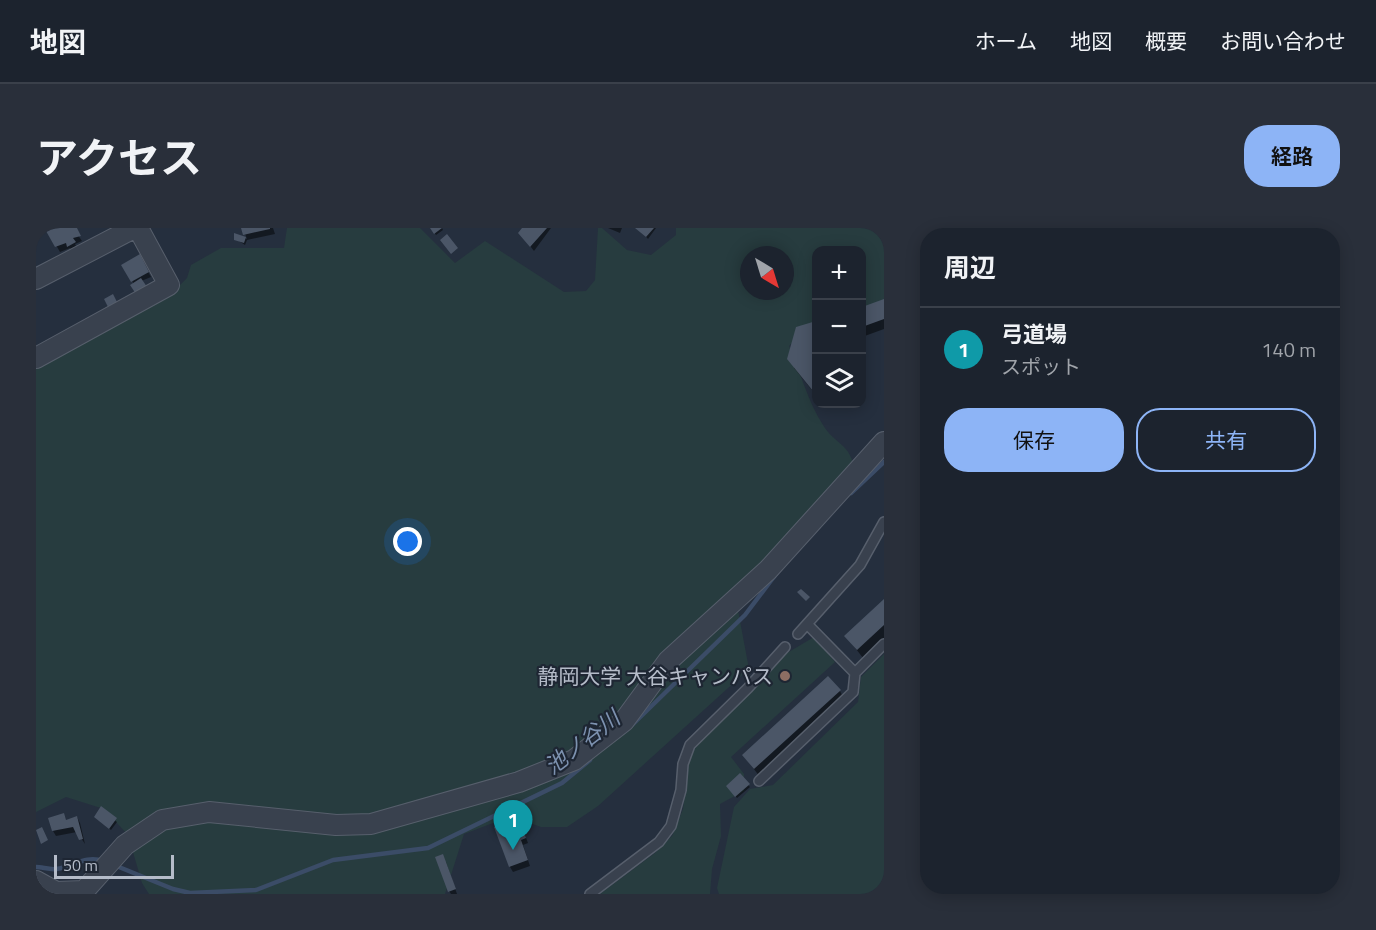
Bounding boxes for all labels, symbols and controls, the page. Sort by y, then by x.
text: 地図 [30,20,86,63]
text: ホーム [975,25,1037,57]
text: 地図 [1070,25,1112,57]
text: 概要 [1145,25,1187,57]
text: お問い合わせ [1220,25,1346,57]
text: アクセス [36,125,202,189]
button: 経路 [1244,125,1340,187]
north arrow [740,246,794,300]
map controls [812,246,866,408]
button: + [812,246,866,300]
text: 周辺 [944,248,996,287]
button: − [812,300,866,354]
text: 弓道場 [1001,317,1067,351]
text: 1 [958,334,969,365]
text: 140 m [1261,334,1316,365]
text: スポット [1001,351,1081,382]
button: layers [812,354,866,408]
button: 保存 [944,408,1124,472]
button: 共有 [1136,408,1316,472]
your location [393,527,422,556]
place label: 静岡大学 大谷キャンパス [537,660,773,692]
marker: 静岡大学 大谷キャンパス [778,669,792,683]
water label: 池ノ谷川 [537,700,629,782]
pin: 1 [494,800,532,850]
scale bar [54,852,174,880]
text: 50 m [63,853,98,877]

